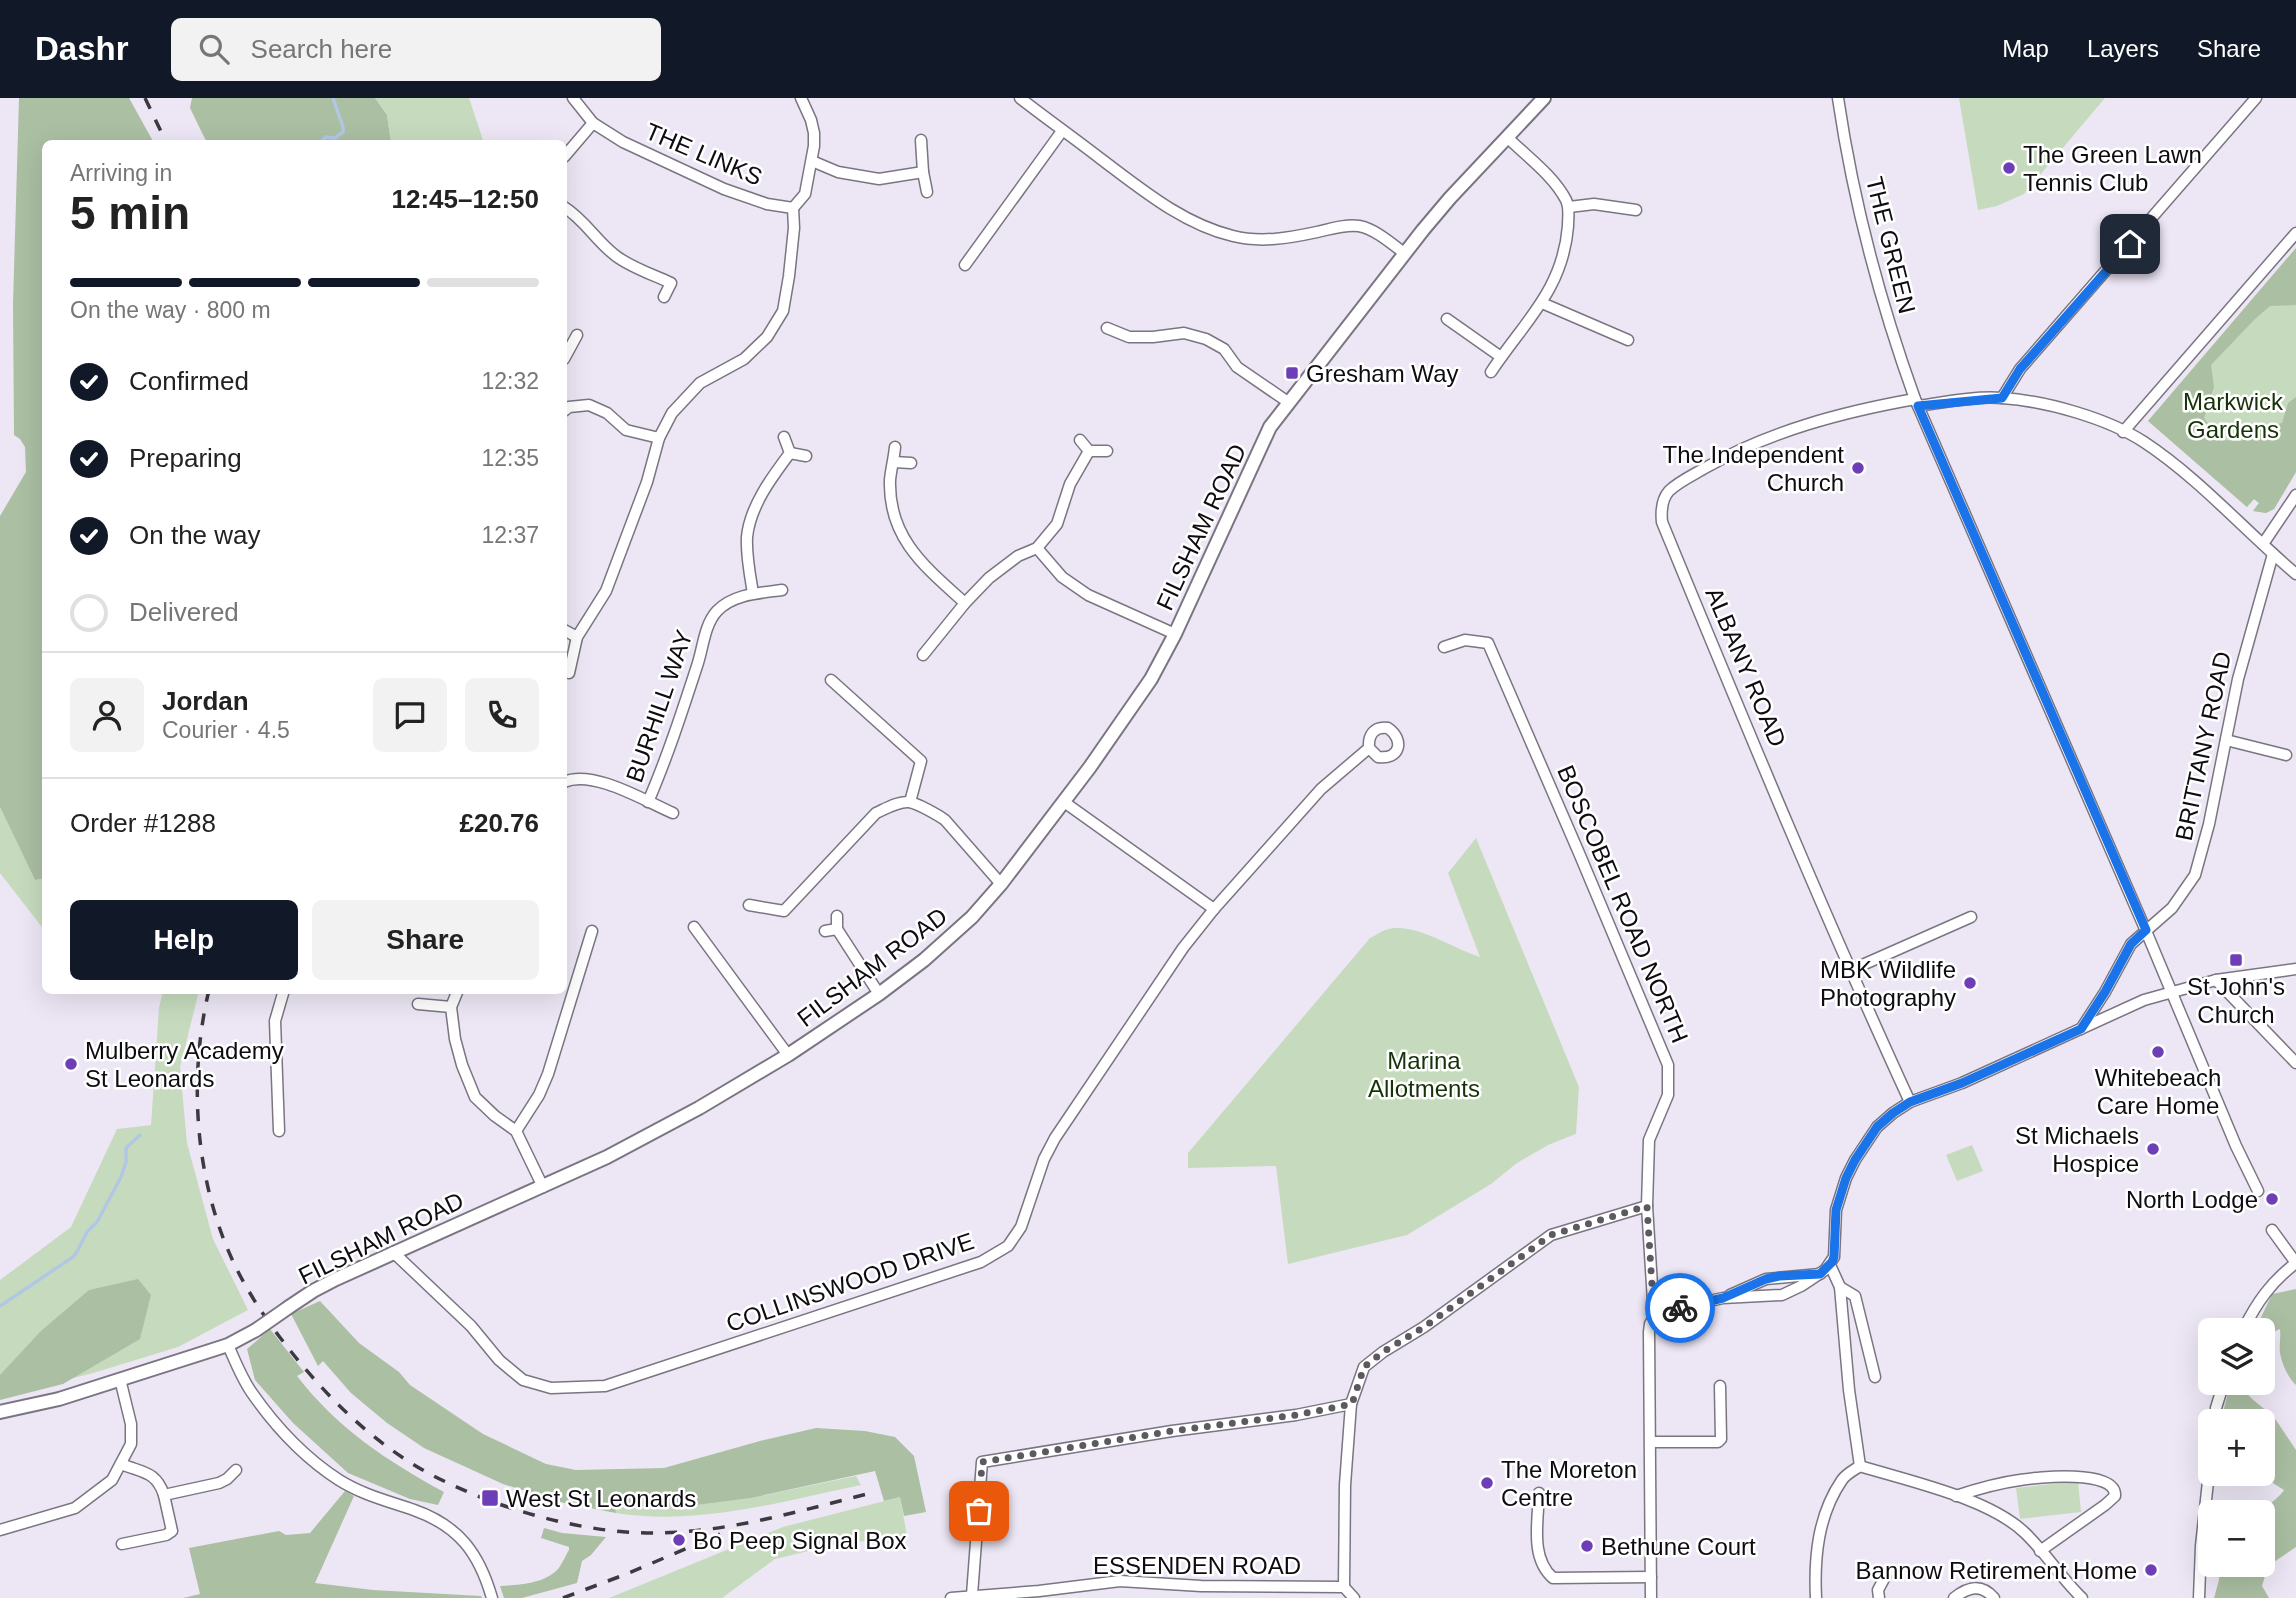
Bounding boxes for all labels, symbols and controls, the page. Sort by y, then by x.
search box [171,18,661,81]
text: Dashr [35,30,129,67]
icon: search [195,30,233,68]
text: Search here [251,34,392,64]
text: Map [2002,35,2049,62]
text: Layers [2087,35,2159,62]
text: Share [2197,35,2261,62]
street label: THE LINKS [642,117,766,191]
place label: The Green Lawn Tennis Club [2023,141,2202,196]
text: Arriving in [70,160,172,186]
marker: The Green Lawn Tennis Club [2001,160,2017,176]
street label: THE GREEN [1861,174,1921,316]
text: 12:45–12:50 [392,184,539,214]
text: 5 min [70,187,190,239]
pin [2100,214,2160,274]
icon: home [2111,225,2149,263]
text: On the way · 800 m [70,297,271,323]
place label: Gresham Way [1306,360,1458,387]
icon: check [70,363,108,401]
marker: Gresham Way [1284,365,1300,381]
text: Confirmed [129,366,249,396]
text: 12:32 [481,368,539,394]
park label: Markwick Gardens [2183,388,2284,443]
icon: check [70,440,108,478]
street label: FILSHAM ROAD [1151,440,1251,614]
place label: The Independent Church [1663,441,1844,496]
text: Preparing [129,443,242,473]
text: 12:35 [481,445,539,471]
marker: The Independent Church [1850,460,1866,476]
icon: check [70,517,108,555]
text: On the way [129,520,261,550]
text: 12:37 [481,522,539,548]
street label: ALBANY ROAD [1700,583,1792,751]
text: Delivered [129,597,239,627]
street label: BURHILL WAY [620,626,698,786]
street label: BRITTANY ROAD [2170,649,2236,843]
button: person [70,678,144,752]
button: chat [373,678,447,752]
button: phone [465,678,539,752]
text: Jordan [162,686,249,716]
text: Courier · 4.5 [162,717,290,743]
street label: BOSCOBEL ROAD NORTH [1552,761,1694,1047]
text: Order #1288 [70,808,216,838]
text: £20.76 [459,808,539,838]
button: Help [70,900,298,980]
button: Share [312,900,539,980]
street label: FILSHAM ROAD [792,902,952,1032]
marker: St John's Church [2228,952,2244,968]
place label: MBK Wildlife Photography [1820,956,1956,1011]
place label: St John's Church [2187,973,2285,1028]
marker: MBK Wildlife Photography [1962,975,1978,991]
place label: Mulberry Academy St Leonards [85,1037,284,1092]
marker: Whitebeach Care Home [2150,1044,2166,1060]
park label: Marina Allotments [1368,1047,1480,1102]
marker: Mulberry Academy St Leonards [63,1056,79,1072]
place label: Whitebeach Care Home [2095,1064,2221,1119]
place label: St Michaels Hospice [2015,1122,2139,1177]
marker: St Michaels Hospice [2145,1141,2161,1157]
street label: FILSHAM ROAD [294,1186,468,1290]
place label: North Lodge [2126,1186,2258,1213]
marker: North Lodge [2264,1191,2280,1207]
street label: COLLINSWOOD DRIVE [723,1227,977,1337]
courier [1645,1273,1715,1343]
icon: bike [1661,1289,1699,1327]
map controls [2198,1318,2275,1577]
button: layers [2198,1318,2275,1395]
button: + [2198,1409,2275,1486]
place label: The Moreton Centre [1501,1456,1637,1511]
marker: The Moreton Centre [1479,1475,1495,1491]
pin [949,1481,1009,1541]
place label: West St Leonards [506,1485,696,1512]
marker: West St Leonards [480,1488,500,1508]
icon: bag [960,1492,998,1530]
button: − [2198,1500,2275,1577]
place label: Bo Peep Signal Box [693,1527,906,1554]
marker: Bo Peep Signal Box [671,1532,687,1548]
place label: Bethune Court [1601,1533,1756,1560]
marker: Bethune Court [1579,1538,1595,1554]
street label: ESSENDEN ROAD [1093,1552,1301,1579]
place label: Bannow Retirement Home [1856,1557,2137,1584]
marker: Bannow Retirement Home [2143,1562,2159,1578]

